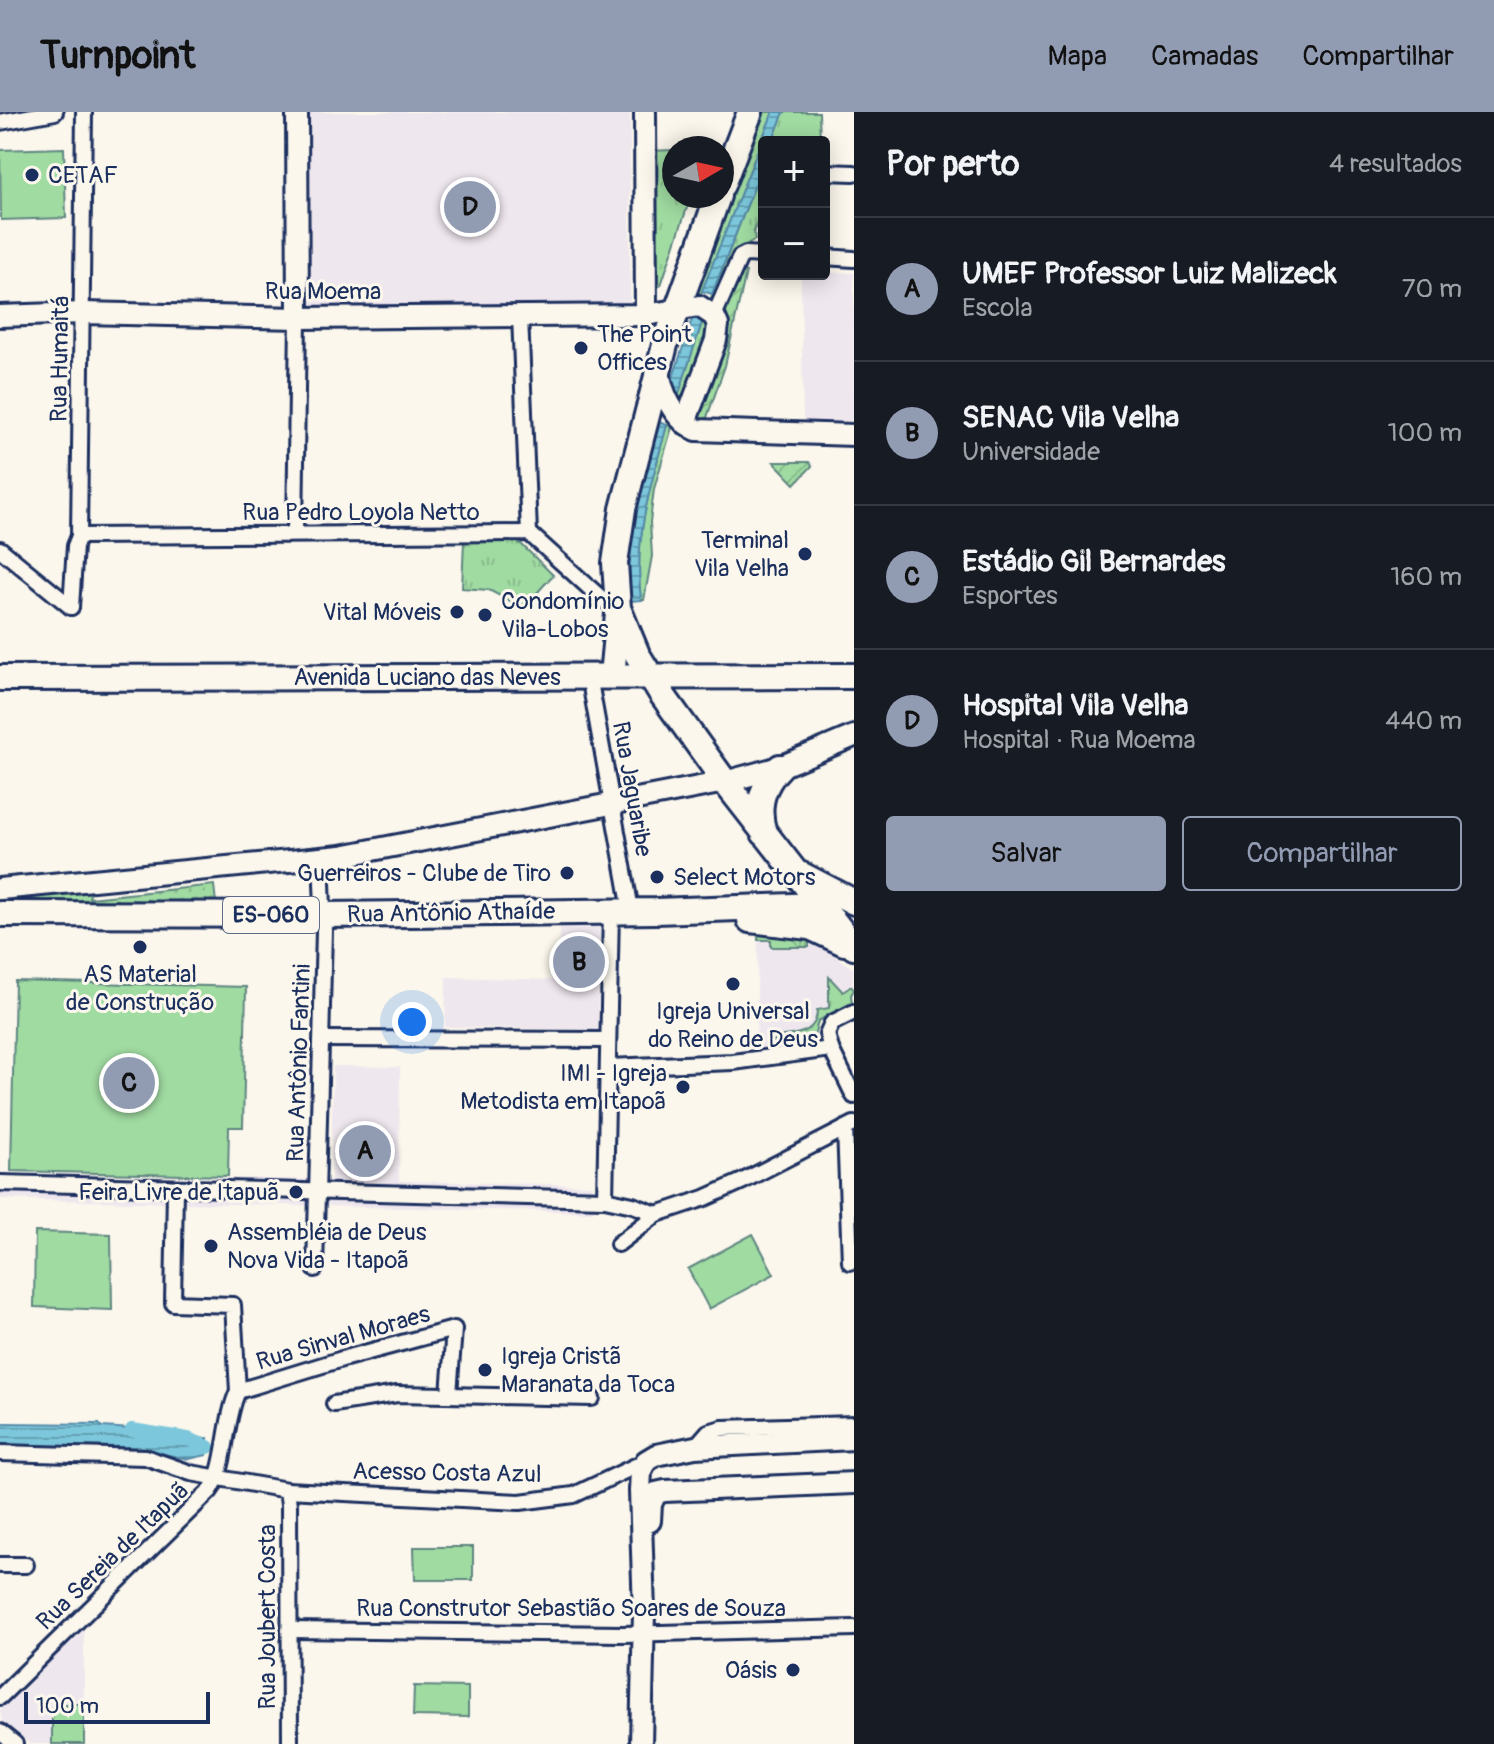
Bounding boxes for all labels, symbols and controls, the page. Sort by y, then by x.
text: Turnpoint [40,32,195,80]
text: Mapa [1047,39,1107,74]
text: Camadas [1151,39,1258,74]
text: Compartilhar [1302,39,1454,74]
north arrow [662,136,734,208]
map controls [758,136,830,280]
button: + [758,136,830,208]
text: Por perto [886,143,1019,186]
text: 4 resultados [1329,148,1462,180]
place label: CETAF [48,161,118,190]
marker: CETAF [23,166,41,184]
pin: D [444,177,496,237]
button: − [758,208,830,280]
text: UMEF Professor Luiz Malizeck [962,255,1337,292]
text: A [904,273,920,305]
text: 70 m [1402,273,1462,305]
street label: Rua Moema [265,277,381,306]
text: Escola [962,292,1033,324]
street label: Rua Humaitá [44,295,76,423]
place label: The Point Offices [597,320,692,377]
marker: The Point Offices [572,339,590,357]
text: SENAC Vila Velha [962,399,1179,436]
text: B [905,417,919,449]
text: 100 m [1388,417,1462,449]
text: Universidade [962,436,1100,468]
street label: Rua Pedro Loyola Netto [242,498,480,527]
place label: Terminal Vila Velha [694,526,789,583]
text: Estádio Gil Bernardes [962,543,1225,580]
marker: Terminal Vila Velha [796,545,814,563]
text: C [904,561,920,593]
text: 160 m [1390,561,1462,593]
text: Esportes [962,580,1058,612]
place label: Condomínio Vila-Lobos [501,587,624,644]
place label: Vital Móveis [323,598,441,627]
marker: Vital Móveis [448,603,466,621]
marker: Condomínio Vila-Lobos [476,606,494,624]
street label: Avenida Luciano das Neves [293,663,561,692]
text: Hospital Vila Velha [962,687,1189,724]
text: D [904,705,920,737]
text: 440 m [1385,705,1462,737]
street label: Rua Jaguaribe [606,719,658,859]
text: Hospital · Rua Moema [962,724,1196,756]
button: Salvar [886,816,1166,891]
button: Compartilhar [1182,816,1462,891]
place label: Guerreiros - Clube de Tiro [297,859,551,888]
place label: Select Motors [673,863,816,892]
marker: Guerreiros - Clube de Tiro [558,864,576,882]
marker: Select Motors [648,868,666,886]
road number: ES-060 [223,897,319,933]
street label: Rua Antônio Athaíde [347,897,556,929]
pin: B [553,932,605,992]
marker: AS Material de Construção [131,938,149,956]
place label: AS Material de Construção [66,960,214,1017]
street label: Rua Antônio Fantini [281,963,317,1163]
marker: Igreja Universal do Reino de Deus [724,975,742,993]
place label: Igreja Universal do Reino de Deus [648,997,818,1054]
your location [392,1002,432,1042]
pin: C [103,1053,155,1113]
place label: IMI - Igreja Metodista em Itapoã [460,1059,667,1116]
marker: IMI - Igreja Metodista em Itapoã [674,1078,692,1096]
pin: A [339,1121,391,1181]
place label: Feira Livre de Itapuã [78,1178,280,1207]
marker: Feira Livre de Itapuã [287,1183,305,1201]
place label: Assembléia de Deus Nova Vida - Itapoã [227,1218,427,1275]
marker: Assembléia de Deus Nova Vida - Itapoã [202,1237,220,1255]
street label: Rua Sinval Moraes [253,1299,433,1377]
place label: Igreja Cristã Maranata da Toca [501,1342,675,1399]
marker: Igreja Cristã Maranata da Toca [476,1361,494,1379]
street label: Acesso Costa Azul [352,1457,542,1489]
street label: Rua Sereia de Itapuã [31,1476,195,1636]
street label: Rua Joubert Costa [253,1524,282,1710]
street label: Rua Construtor Sebastião Soares de Souza [356,1594,786,1623]
place label: Oásis [725,1656,777,1685]
marker: Oásis [784,1661,802,1679]
scale bar [24,1688,210,1724]
text: 100 m [36,1692,99,1720]

